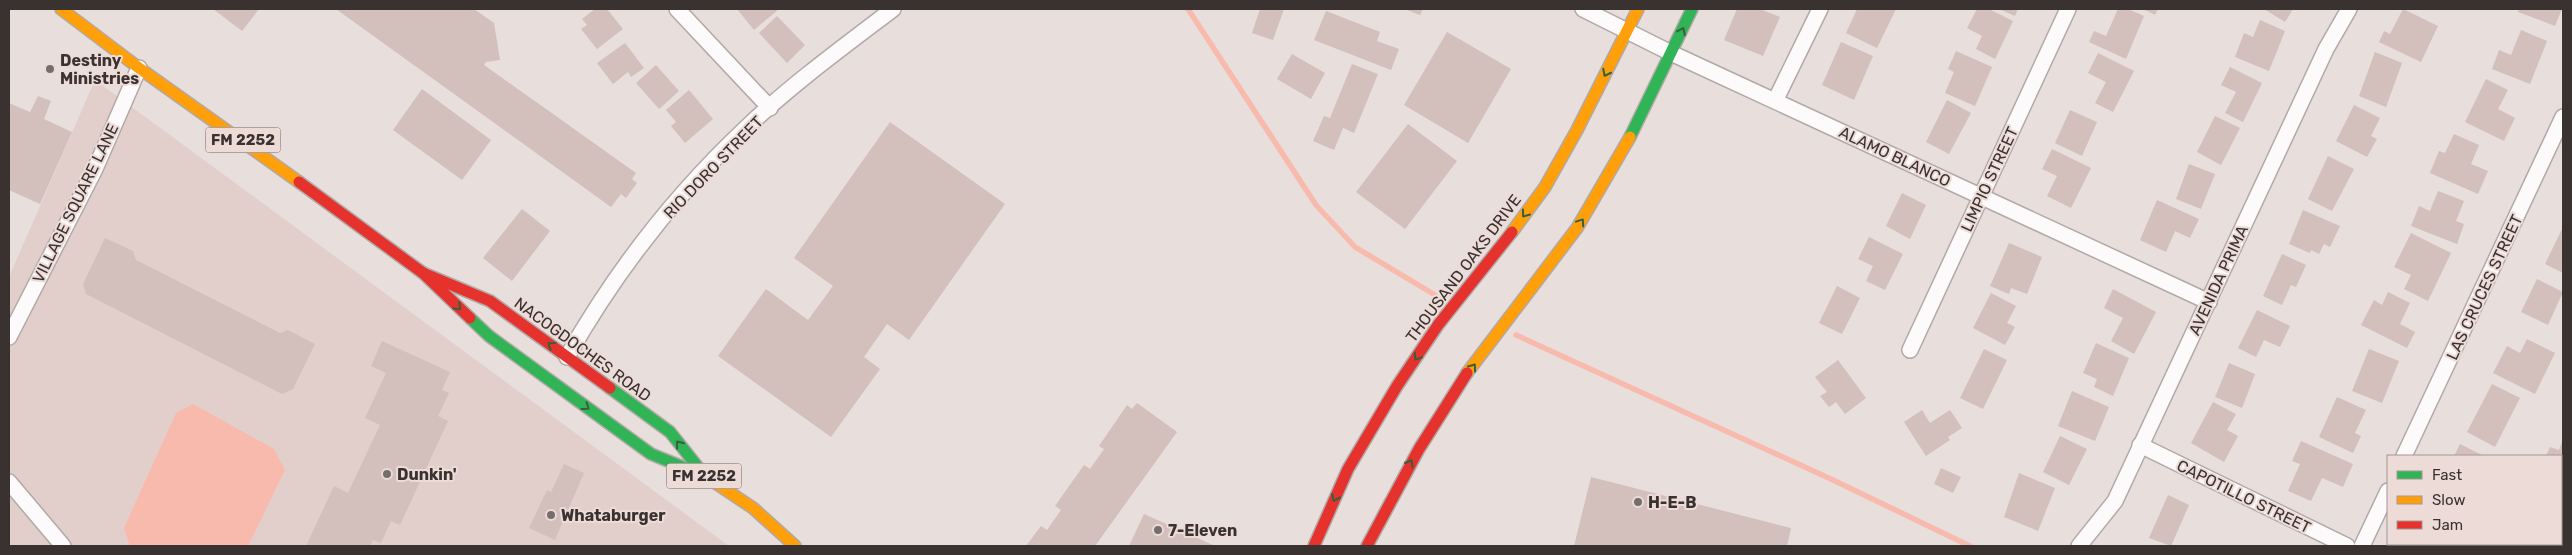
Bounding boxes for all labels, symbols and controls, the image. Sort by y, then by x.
one-way arrow [1675,27,1686,36]
place label: Destiny Ministries [60,51,139,88]
marker: Destiny Ministries [44,63,56,75]
one-way arrow [1602,68,1612,77]
street label: RIO DORO STREET [660,112,767,222]
street label: VILLAGE SQUARE LANE [29,120,122,286]
street label: ALAMO BLANCO [1836,122,1954,191]
street label: LIMPIO STREET [1957,124,2022,235]
road number: FM 2252 [206,128,280,152]
street label: THOUSAND OAKS DRIVE [1402,191,1525,346]
one-way arrow [1522,208,1531,218]
street label: LAS CRUCES STREET [2442,211,2527,363]
one-way arrow [1575,219,1584,228]
street label: AVENIDA PRIMA [2185,222,2252,338]
street label: NACOGDOCHES ROAD [511,293,655,405]
one-way arrow [452,301,461,310]
one-way arrow [547,342,557,351]
one-way arrow [1413,352,1423,361]
one-way arrow [1467,363,1476,372]
one-way arrow [580,401,590,410]
one-way arrow [677,441,685,450]
legend [2387,455,2562,545]
street label: CAPOTILLO STREET [2174,456,2314,537]
one-way arrow [1404,459,1414,468]
road number: FM 2252 [666,464,742,488]
place label: Dunkin' [397,465,457,484]
text: Fast [2432,466,2462,484]
marker: Dunkin' [381,468,393,480]
text: Slow [2432,491,2465,509]
one-way arrow [1332,492,1342,501]
place label: H-E-B [1648,493,1696,512]
marker: H-E-B [1632,496,1644,508]
place label: Whataburger [561,506,666,525]
marker: Whataburger [545,509,557,521]
text: Jam [2432,516,2463,534]
place label: 7-Eleven [1168,521,1237,540]
marker: 7-Eleven [1152,524,1164,536]

